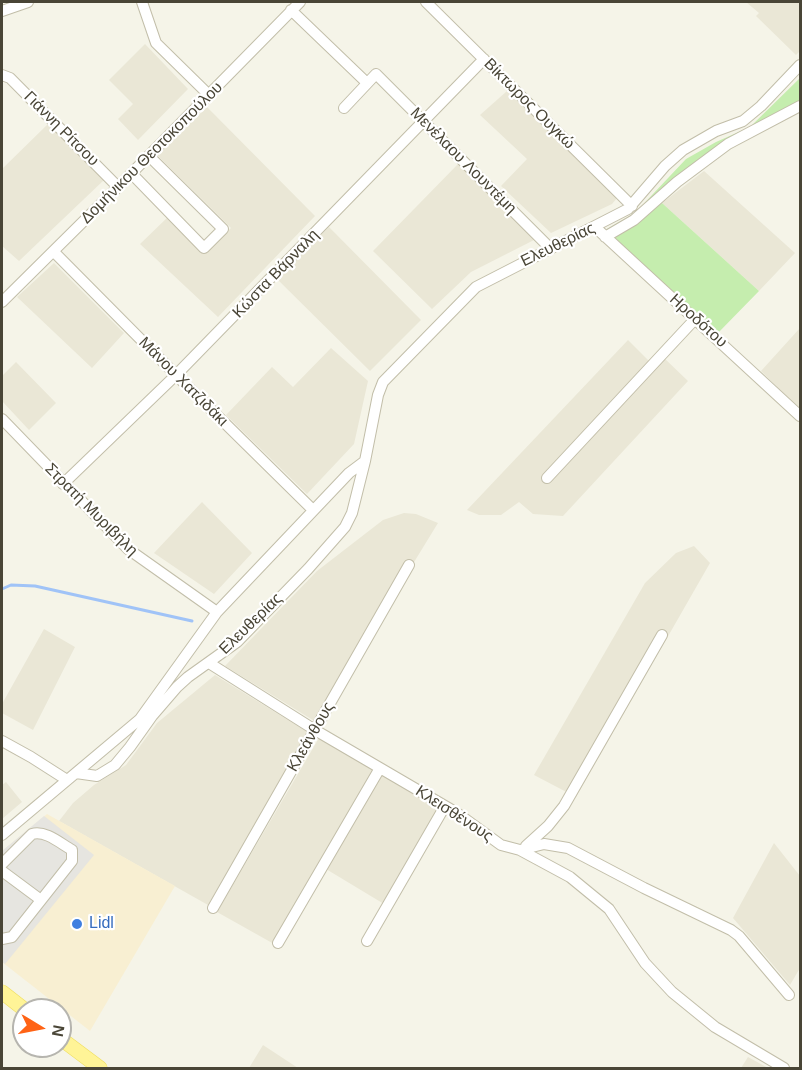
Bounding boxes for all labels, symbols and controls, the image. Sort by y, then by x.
street label: Βίκτωρος Ουγκώ [480,55,578,153]
street label: Δομήνικου Θεοτοκοπούλου [77,78,227,228]
street label: Γιάννη Ρίτσου [20,88,102,170]
street label: Μενέλαου Λουντέμη [406,104,520,218]
street label: Ελευθερίας [518,219,598,271]
street label: Κώστα Βάρναλη [229,226,323,322]
street label: Ηροδότου [665,290,731,352]
street label: Μάνου Χατζιδάκι [134,333,232,431]
street label: Στρατή Μυριβήλη [41,460,141,560]
street label: Ελευθερίας [215,589,287,659]
street label: Κλεάνθους [283,699,339,775]
street label: Κλεισθένους [412,782,496,846]
place label: Lidl [89,914,114,934]
marker: Lidl [70,917,84,931]
north arrow [12,998,72,1058]
text: N [49,1024,68,1038]

